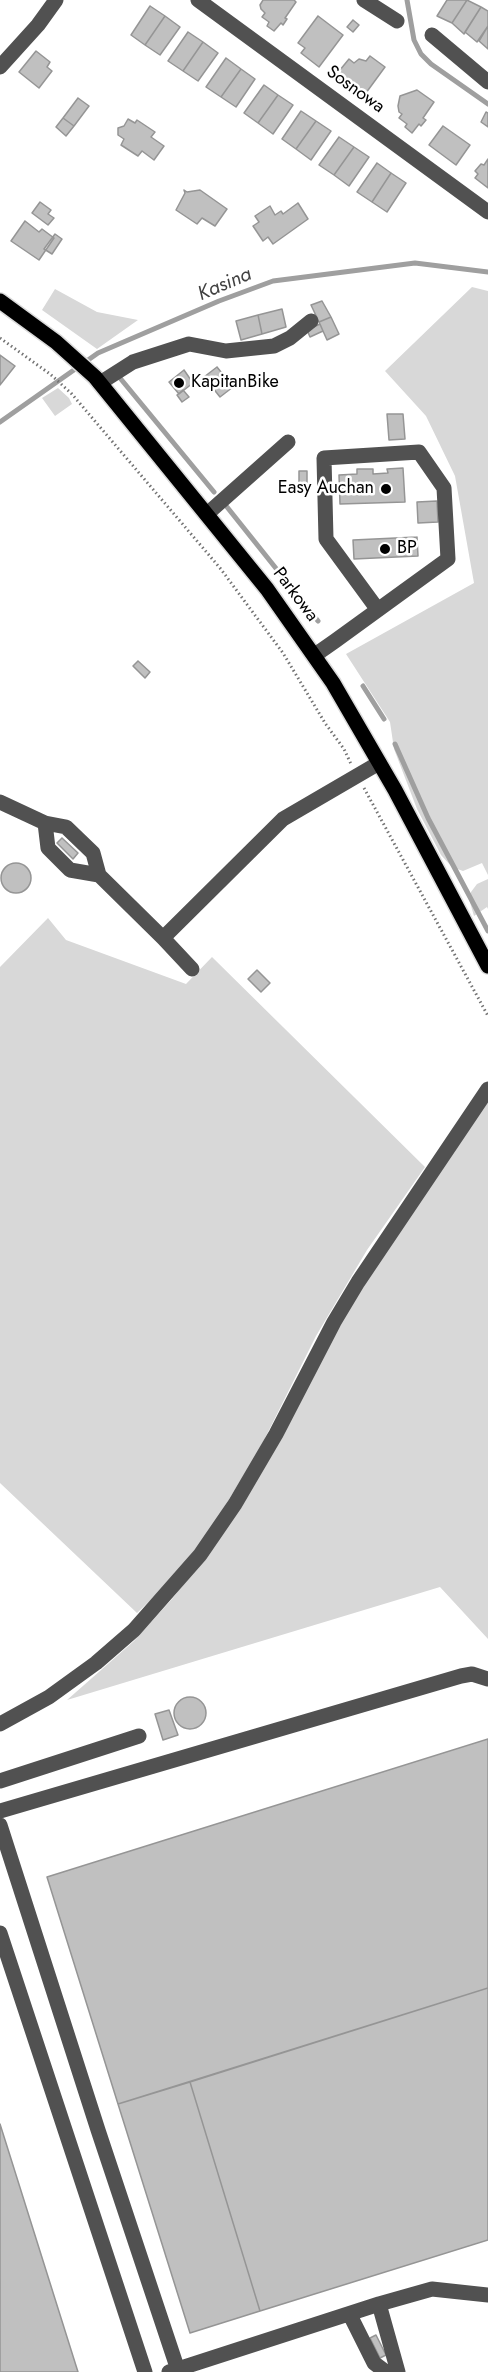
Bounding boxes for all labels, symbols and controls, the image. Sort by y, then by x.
street label: Sosnowa [322,62,388,118]
water label: Kasina [194,263,256,307]
place label: KapitanBike [191,372,279,394]
marker: KapitanBike [172,376,186,390]
place label: Easy Auchan [278,478,374,500]
marker: Easy Auchan [379,482,393,496]
place label: BP [397,538,417,560]
marker: BP [378,542,392,556]
street label: Parkowa [268,564,322,626]

